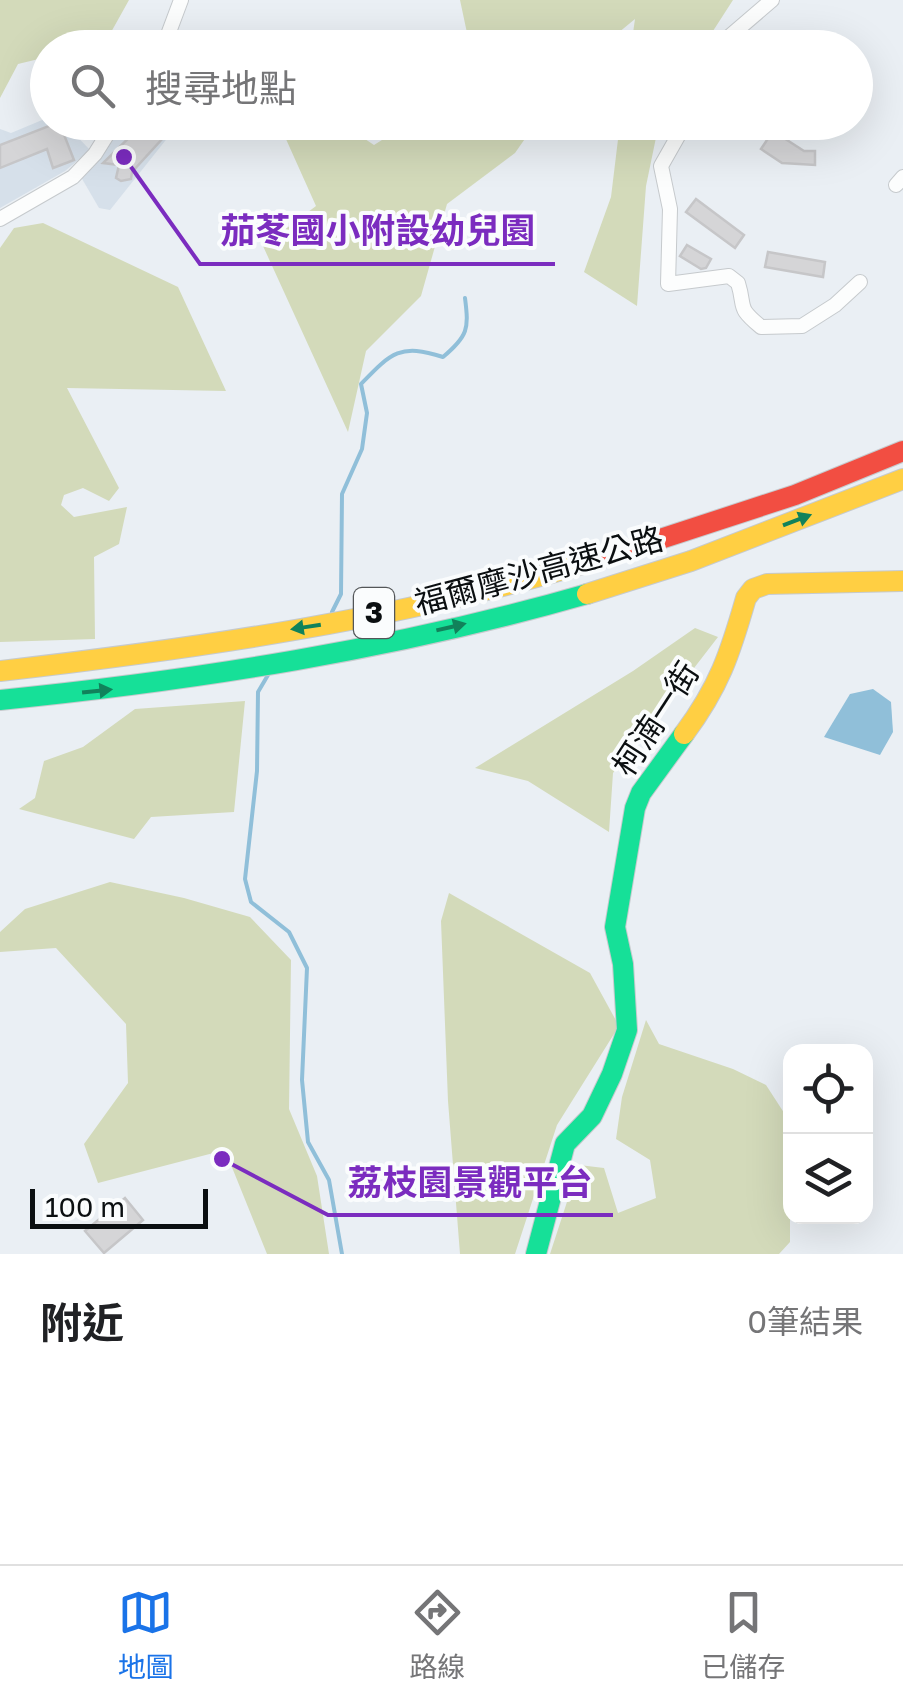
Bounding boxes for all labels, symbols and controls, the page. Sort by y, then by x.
search box [30,30,873,140]
icon: search [65,58,120,113]
text: 搜尋地點 [145,65,297,110]
callout: 茄苳國小附設幼兒園 [200,199,555,264]
text: 茄苳國小附設幼兒園 [220,209,536,251]
one-way arrow [782,512,812,528]
street label: 福爾摩沙高速公路 [410,519,667,622]
road number: 3 [354,588,394,638]
one-way arrow [436,619,467,634]
one-way arrow [290,620,322,635]
street label: 柯湳一街 [604,654,706,782]
one-way arrow [82,683,113,699]
map controls [783,1044,873,1224]
button: locate [783,1044,873,1134]
button: layers [783,1134,873,1224]
callout: 荔枝園景觀平台 [328,1150,613,1215]
text: 荔枝園景觀平台 [347,1161,593,1203]
scale bar [30,1184,208,1228]
text: 100 m [45,1190,125,1223]
text: 附近 [40,1297,124,1347]
text: 0筆結果 [747,1302,863,1340]
tab: 地圖 [118,1585,174,1685]
tab: 路線 [409,1585,465,1685]
tab: 已儲存 [701,1585,785,1685]

